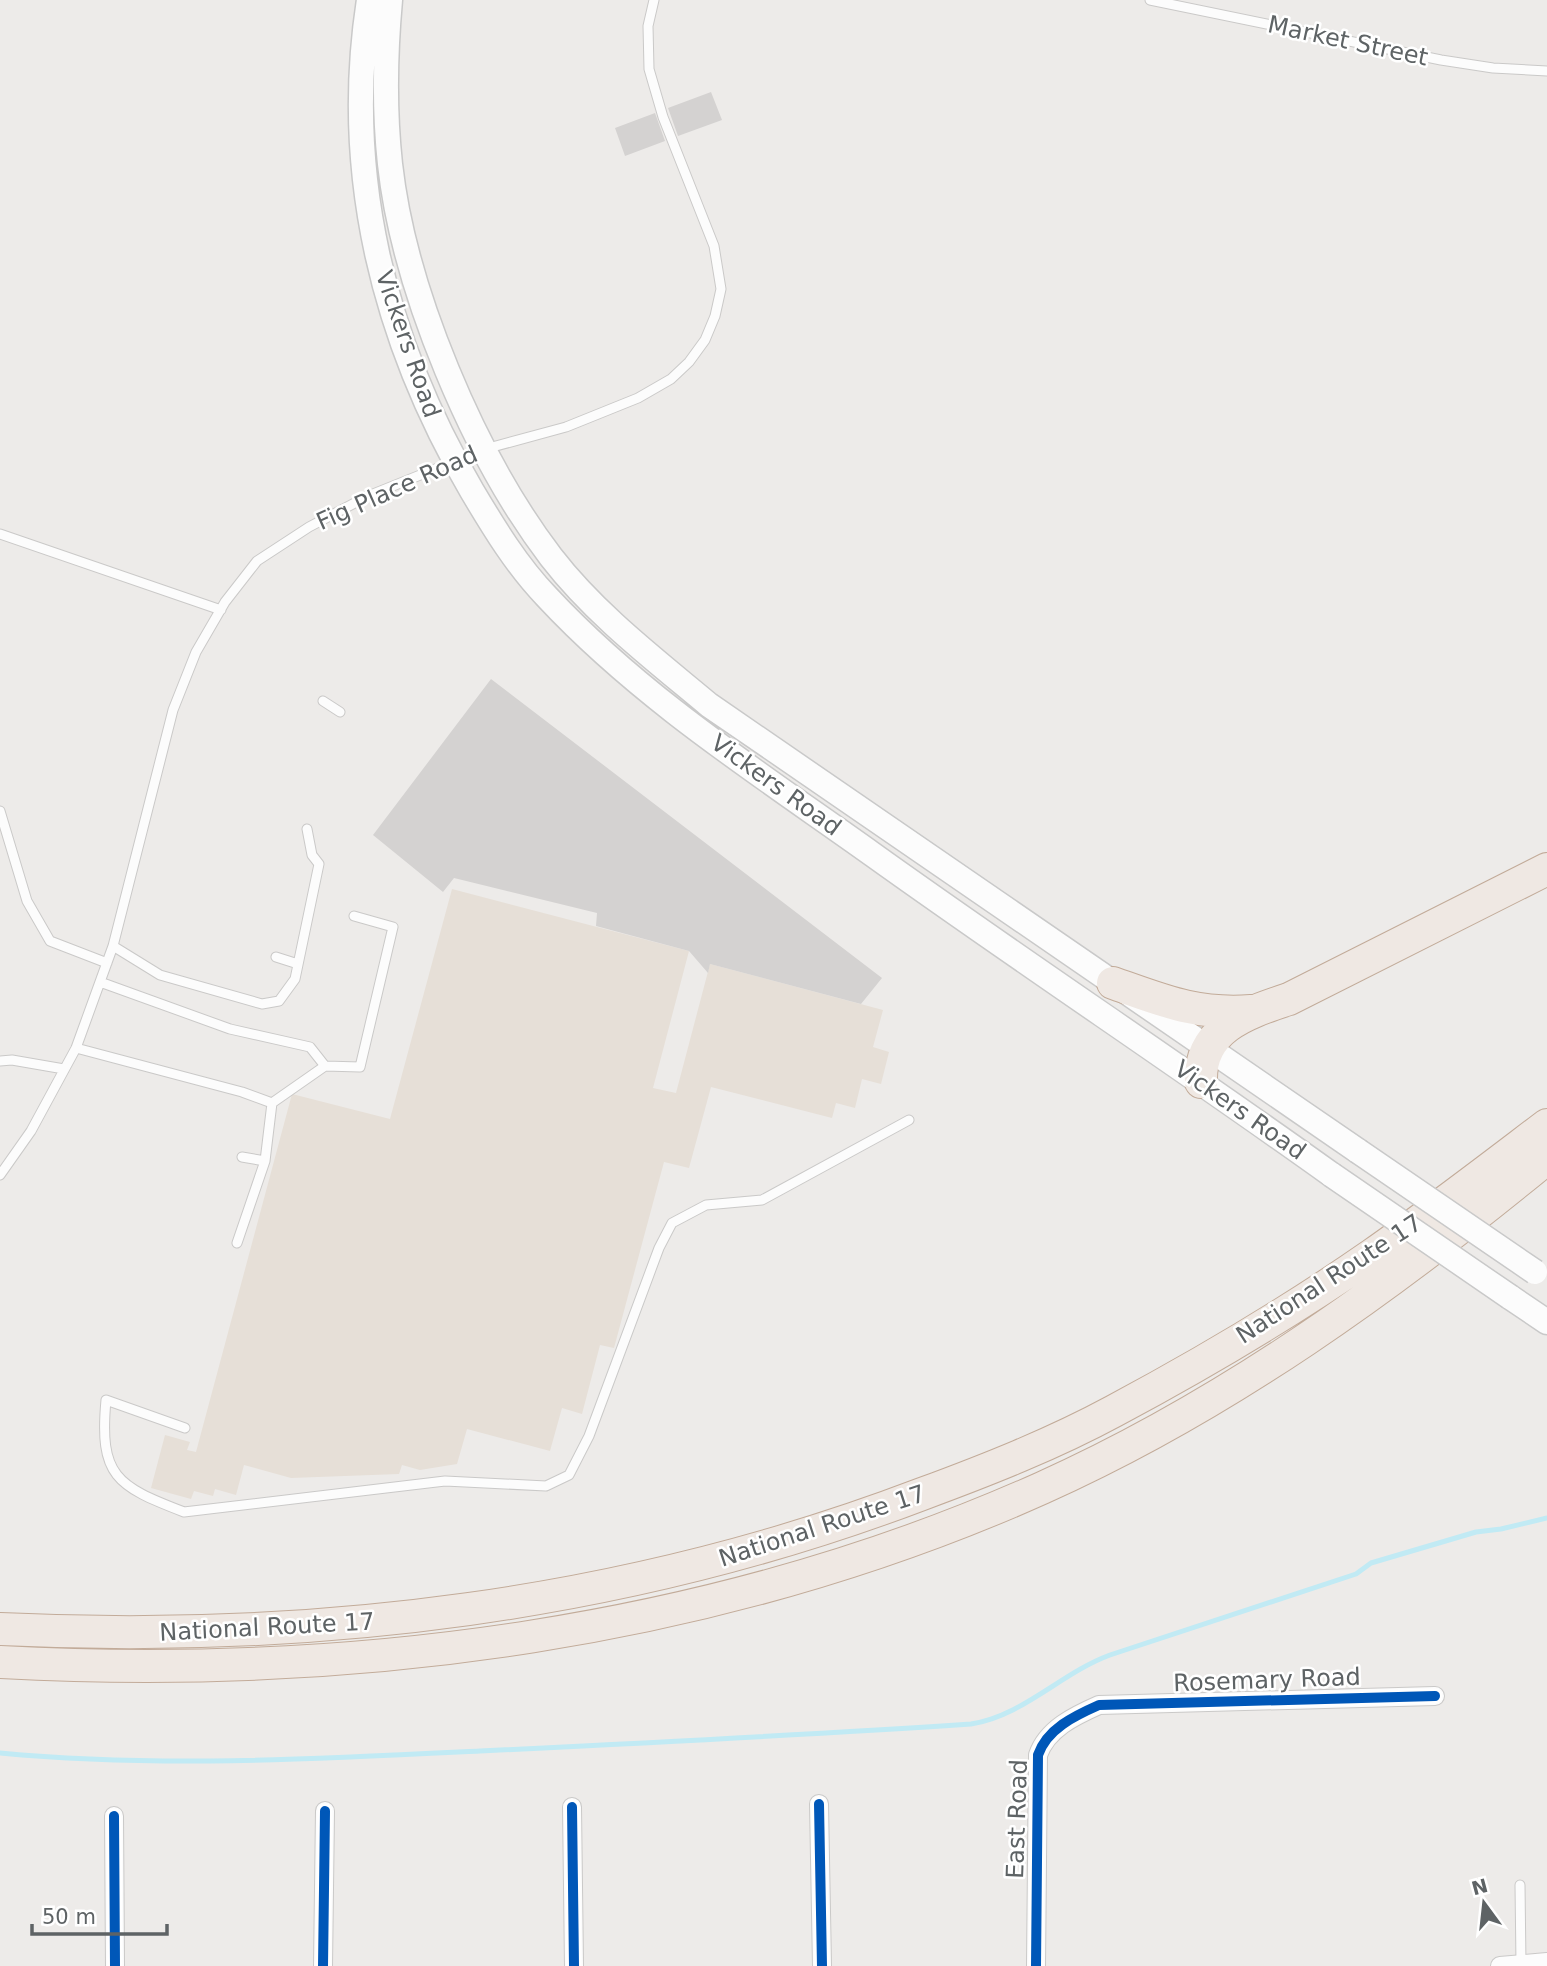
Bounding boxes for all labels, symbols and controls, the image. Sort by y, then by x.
street label: Market Street [1265,10,1431,72]
street label: Vickers Road [370,267,446,421]
street label: Fig Place Road [312,440,482,536]
street label: Vickers Road [706,728,846,842]
street label: Vickers Road [1169,1054,1311,1166]
street label: National Route 17 [1231,1209,1427,1349]
street label: National Route 17 [715,1479,929,1573]
street label: National Route 17 [159,1607,375,1647]
street label: Rosemary Road [1173,1663,1361,1697]
street label: East Road [1001,1759,1033,1879]
north arrow [1449,1868,1519,1938]
text: N [1469,1874,1490,1899]
scale bar [32,1892,166,1936]
text: 50 m [42,1905,96,1929]

